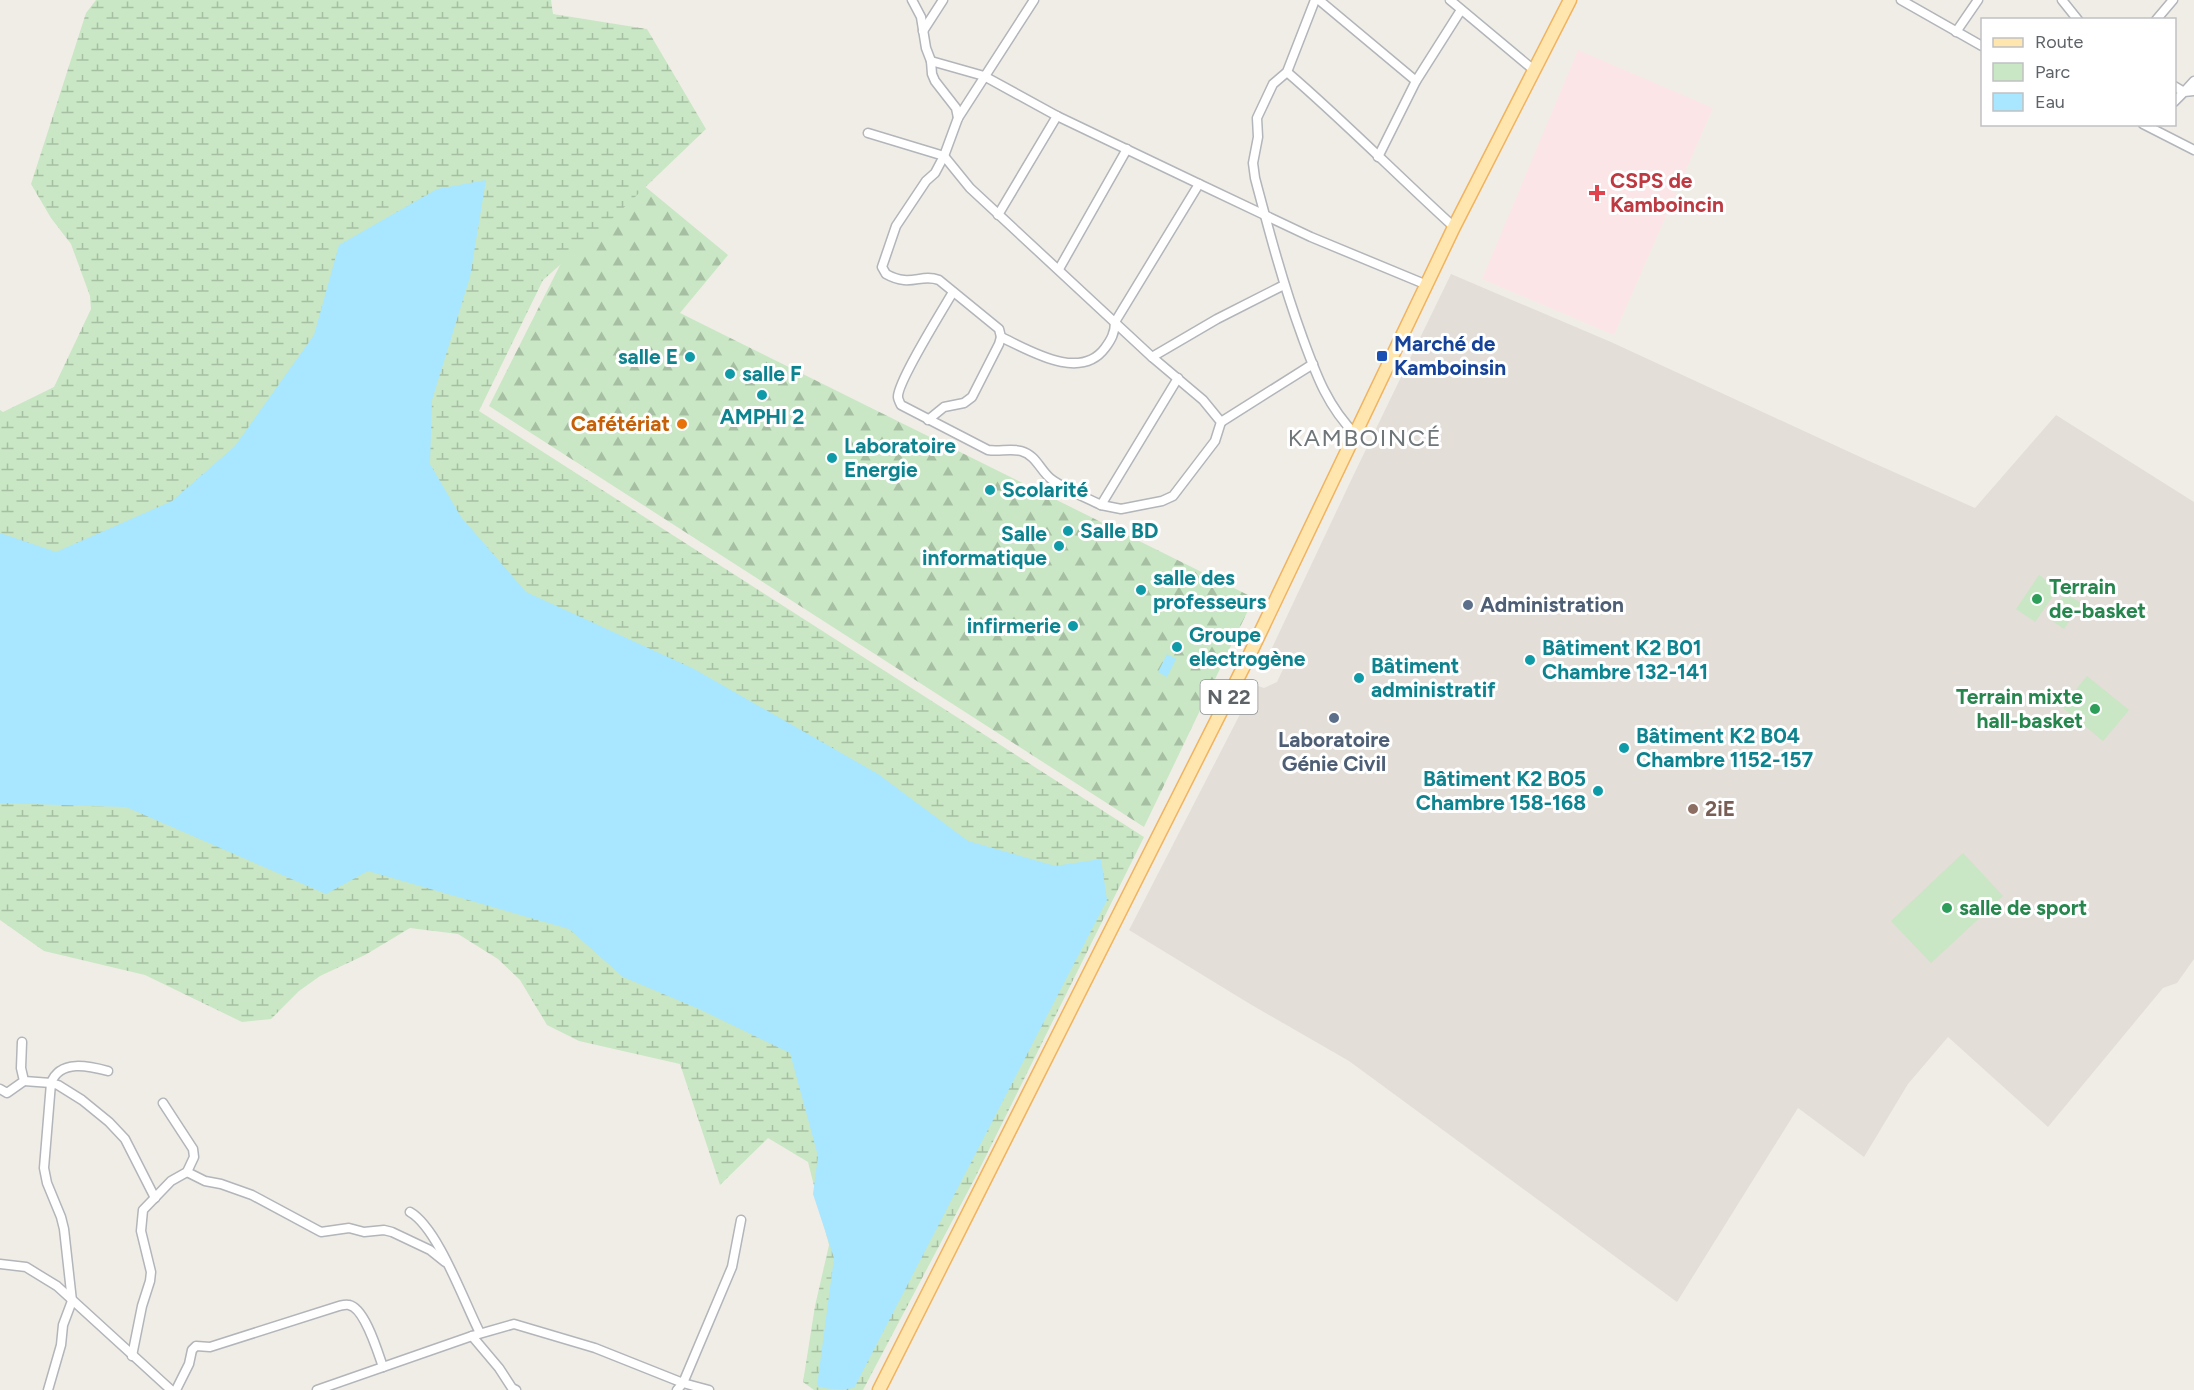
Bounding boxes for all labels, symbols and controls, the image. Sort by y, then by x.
legend [1981,18,2176,126]
text: Route [2035,31,2084,53]
text: Parc [2035,61,2071,83]
text: Eau [2035,91,2065,113]
place label: CSPS de Kamboincin [1610,168,1724,217]
marker: CSPS de Kamboincin [1588,184,1606,202]
place label: Marché de Kamboinsin [1394,331,1506,380]
place label: salle E [618,344,678,369]
marker: Marché de Kamboinsin [1375,349,1389,363]
marker: salle E [683,350,697,364]
place label: salle F [742,361,802,386]
marker: salle F [723,367,737,381]
marker: AMPHI 2 [755,388,769,402]
place label: AMPHI 2 [720,404,804,429]
place label: Cafétériat [571,411,670,436]
marker: Cafétériat [675,417,689,431]
district label: KAMBOINCÉ [1288,423,1442,452]
place label: Laboratoire Energie [844,433,956,482]
marker: Laboratoire Energie [825,451,839,465]
place label: Scolarité [1002,477,1088,502]
marker: Scolarité [983,483,997,497]
place label: Salle BD [1080,518,1158,543]
place label: Salle informatique [922,521,1047,570]
marker: Salle BD [1061,524,1075,538]
marker: Salle informatique [1052,539,1066,553]
place label: salle des professeurs [1153,565,1266,614]
place label: Terrain de-basket [2049,574,2146,623]
marker: salle des professeurs [1134,583,1148,597]
place label: Administration [1480,592,1624,617]
marker: Terrain de-basket [2030,592,2044,606]
marker: Administration [1461,598,1475,612]
place label: infirmerie [967,613,1061,638]
marker: infirmerie [1066,619,1080,633]
place label: Groupe electrogène [1189,622,1306,671]
place label: Bâtiment K2 B01 Chambre 132-141 [1542,635,1708,684]
marker: Groupe electrogène [1170,640,1184,654]
place label: Bâtiment administratif [1371,653,1496,702]
marker: Bâtiment K2 B01 Chambre 132-141 [1523,653,1537,667]
marker: Bâtiment administratif [1352,671,1366,685]
road number: N 22 [1200,680,1258,714]
place label: Terrain mixte hall-basket [1956,684,2083,733]
marker: Terrain mixte hall-basket [2088,702,2102,716]
marker: Laboratoire Génie Civil [1327,711,1341,725]
place label: Bâtiment K2 B04 Chambre 1152-157 [1636,723,1814,772]
place label: Laboratoire Génie Civil [1278,727,1390,776]
marker: Bâtiment K2 B04 Chambre 1152-157 [1617,741,1631,755]
place label: Bâtiment K2 B05 Chambre 158-168 [1416,766,1586,815]
marker: Bâtiment K2 B05 Chambre 158-168 [1591,784,1605,798]
place label: 2iE [1705,796,1735,821]
marker: 2iE [1686,802,1700,816]
place label: salle de sport [1959,895,2087,920]
marker: salle de sport [1940,901,1954,915]

